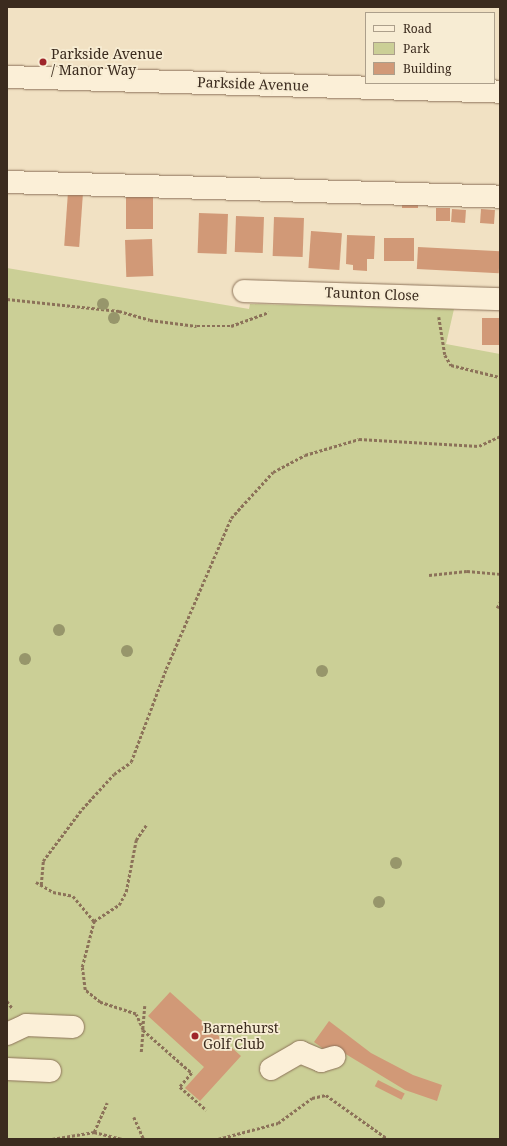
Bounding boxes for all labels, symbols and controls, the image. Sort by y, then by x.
legend [365,12,495,84]
text: Road [403,20,432,37]
text: Park [403,40,430,57]
place label: Parkside Avenue / Manor Way [51,46,163,78]
marker: Parkside Avenue / Manor Way [38,57,48,67]
text: Building [403,60,451,77]
street label: Parkside Avenue [197,74,309,94]
street label: Taunton Close [325,284,419,304]
place label: Barnehurst Golf Club [203,1020,279,1052]
marker: Barnehurst Golf Club [190,1031,200,1041]

